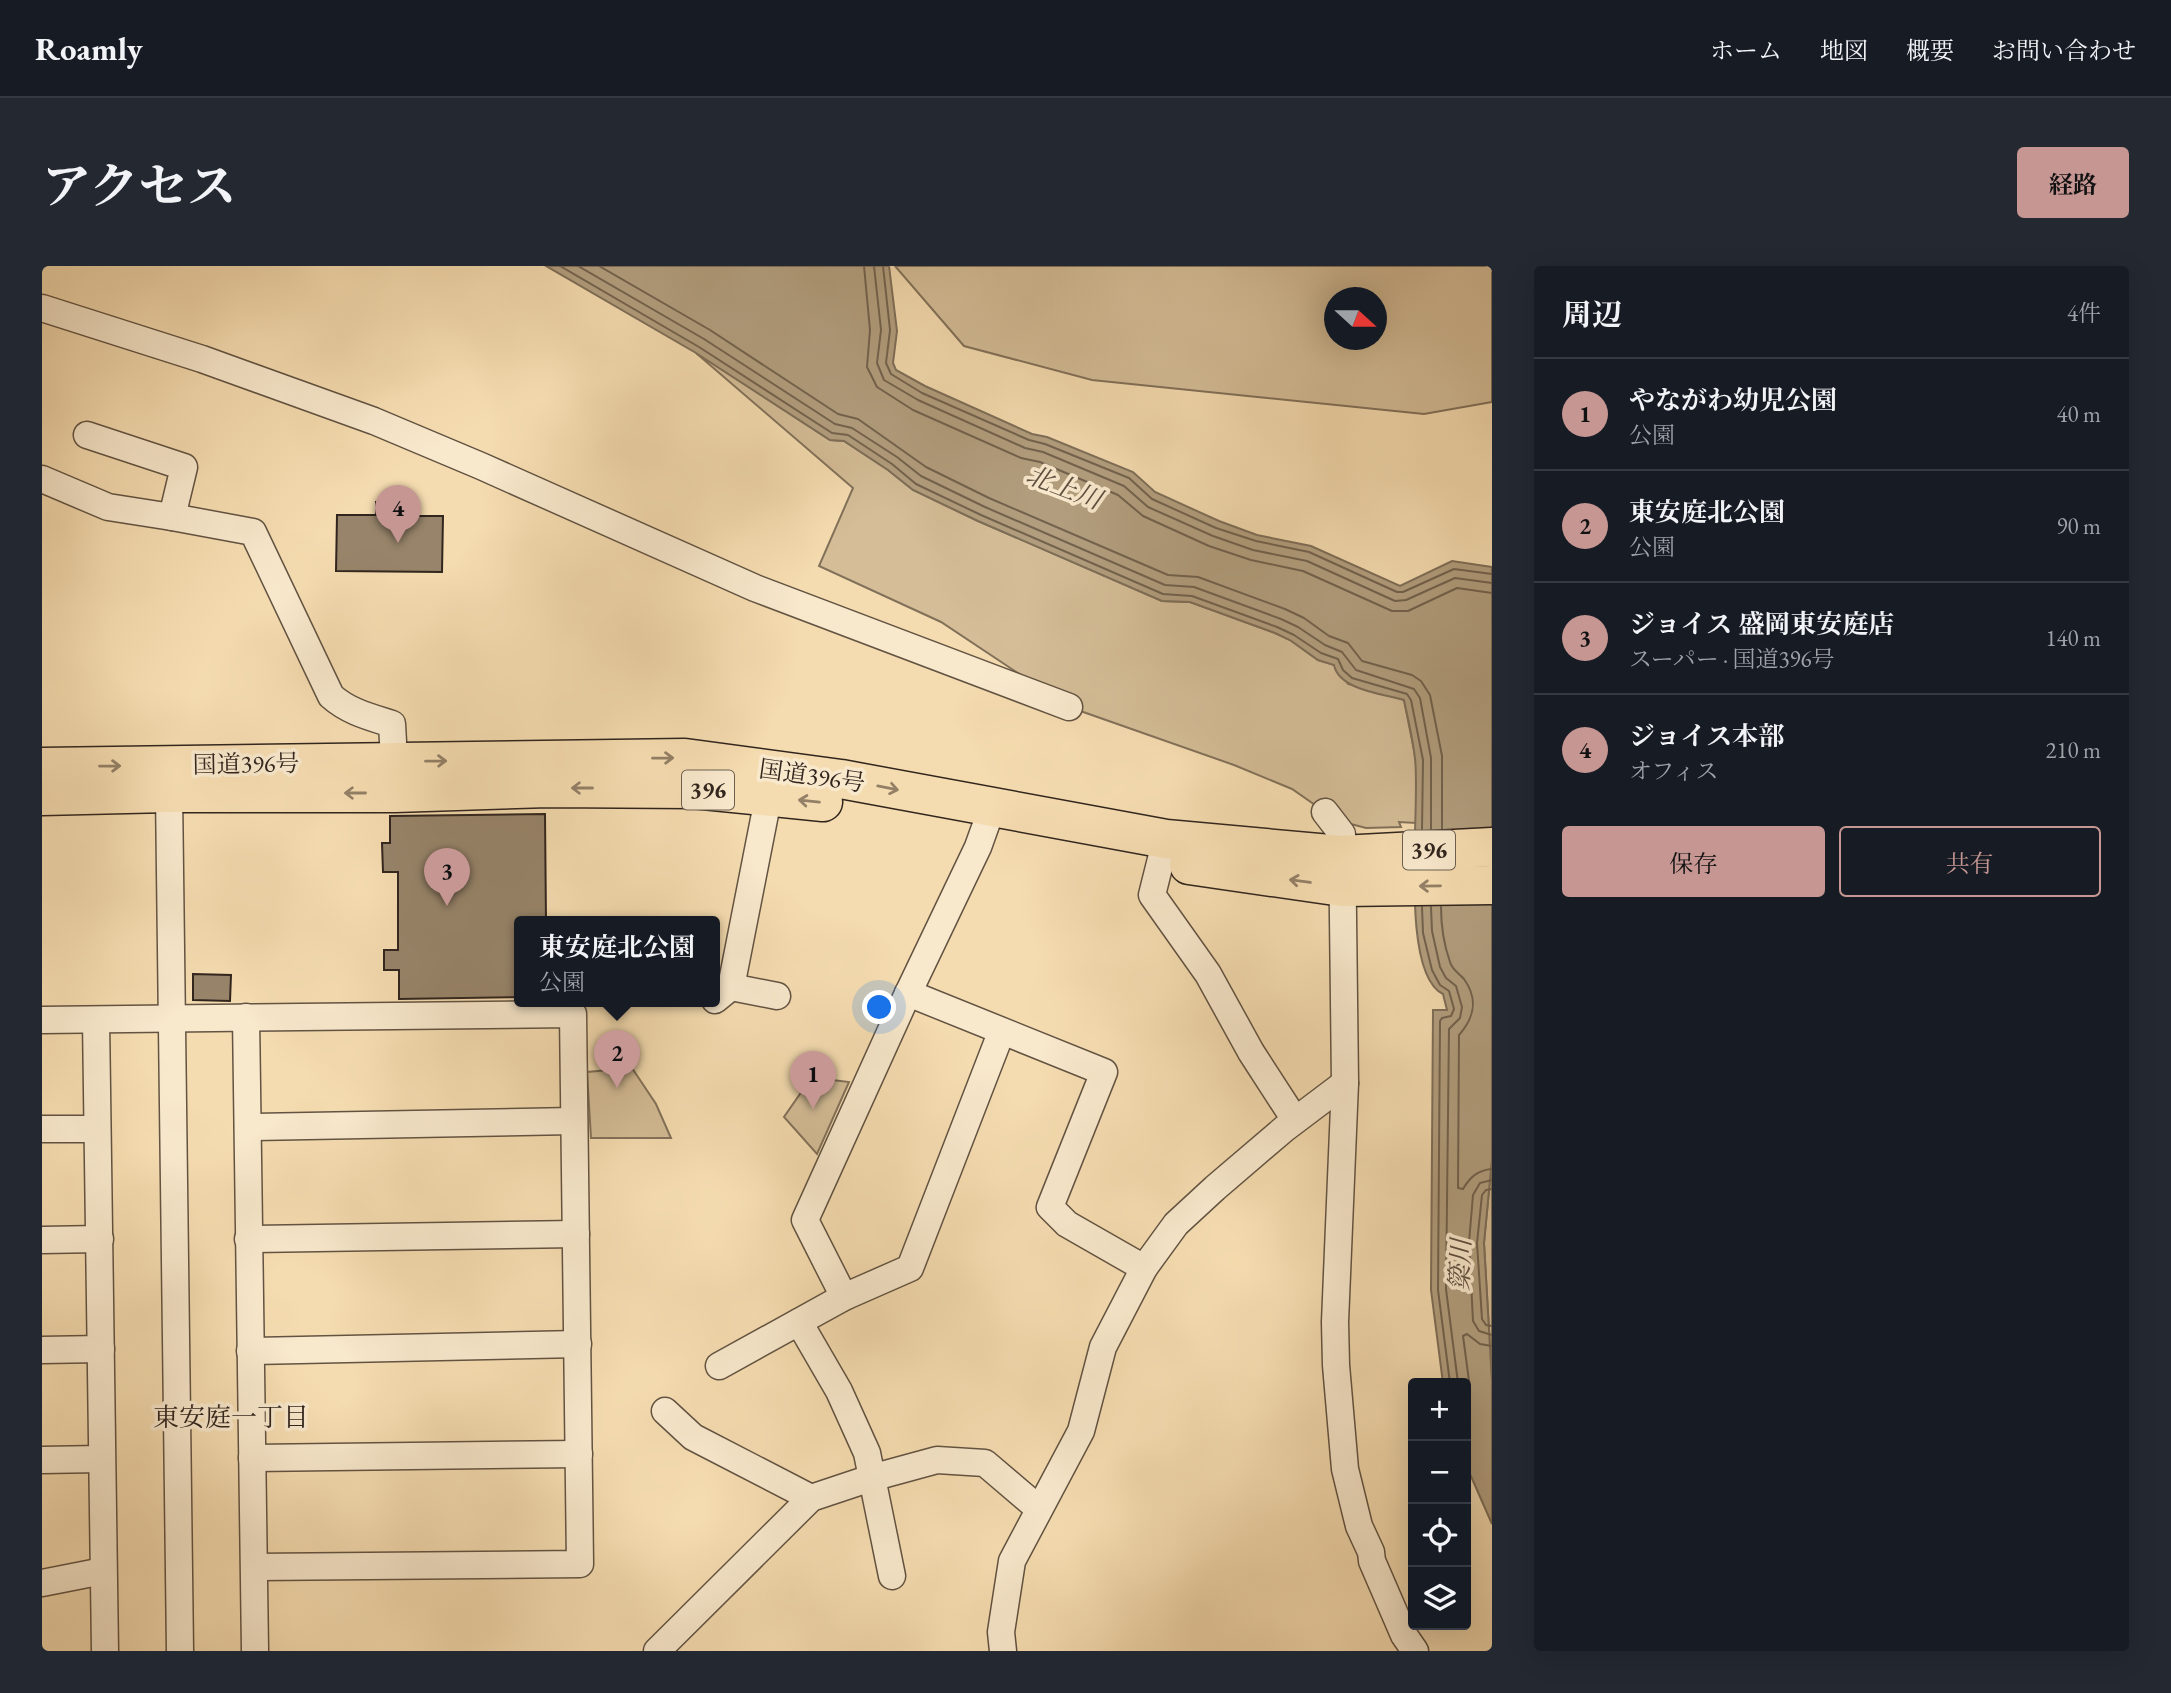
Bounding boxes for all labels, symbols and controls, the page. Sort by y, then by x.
text: Roamly [35,27,143,70]
text: ホーム [1710,35,1782,66]
text: 地図 [1820,35,1868,66]
text: 概要 [1906,35,1954,66]
text: お問い合わせ [1992,35,2136,66]
button: 経路 [2017,147,2129,218]
text: アクセス [42,154,237,218]
north arrow [1324,287,1387,350]
text: 周辺 [1562,295,1622,334]
text: 4件 [2067,298,2101,328]
text: やながわ幼児公園 [1629,383,1837,417]
text: 1 [1579,399,1591,429]
text: 40 m [2056,399,2101,429]
text: 公園 [1629,420,1675,450]
water label: 北上川 [1021,457,1109,518]
pin: 4 [375,485,421,543]
text: 東安庭北公園 [1629,495,1785,529]
text: 2 [1579,511,1591,541]
text: 90 m [2056,511,2101,541]
text: 公園 [1629,532,1675,562]
text: ジョイス 盛岡東安庭店 [1629,607,1894,641]
text: 3 [1579,623,1591,653]
text: 140 m [2045,623,2101,653]
text: スーパー · 国道396号 [1629,644,1835,674]
text: ジョイス本部 [1629,719,1784,753]
text: 4 [1579,735,1591,765]
text: 210 m [2045,735,2101,765]
street label: 国道396号 [192,747,300,780]
one-way arrow [651,752,674,765]
street label: 国道396号 [757,753,867,798]
one-way arrow [424,754,447,768]
text: オフィス [1629,756,1718,786]
one-way arrow [98,759,121,773]
road number: 396 [682,770,734,810]
one-way arrow [571,782,594,795]
one-way arrow [877,782,899,795]
one-way arrow [344,786,367,800]
one-way arrow [799,794,821,807]
button: 保存 [1562,826,1825,897]
button: 共有 [1839,826,2101,897]
road number: 396 [1403,830,1455,870]
pin: 3 [424,848,470,906]
one-way arrow [1289,874,1312,887]
one-way arrow [1418,879,1441,892]
popup [514,916,720,1007]
text: 東安庭北公園 [539,930,695,964]
text: 公園 [539,967,585,997]
your location [862,990,896,1024]
pin: 2 [594,1030,640,1088]
pin: 1 [790,1051,836,1109]
water label: 簗川 [1442,1235,1478,1292]
map controls [1408,1378,1471,1630]
button: + [1408,1378,1471,1441]
district label: 東安庭一丁目 [153,1400,309,1434]
button: − [1408,1441,1471,1504]
button: locate [1408,1504,1471,1567]
button: layers [1408,1567,1471,1630]

